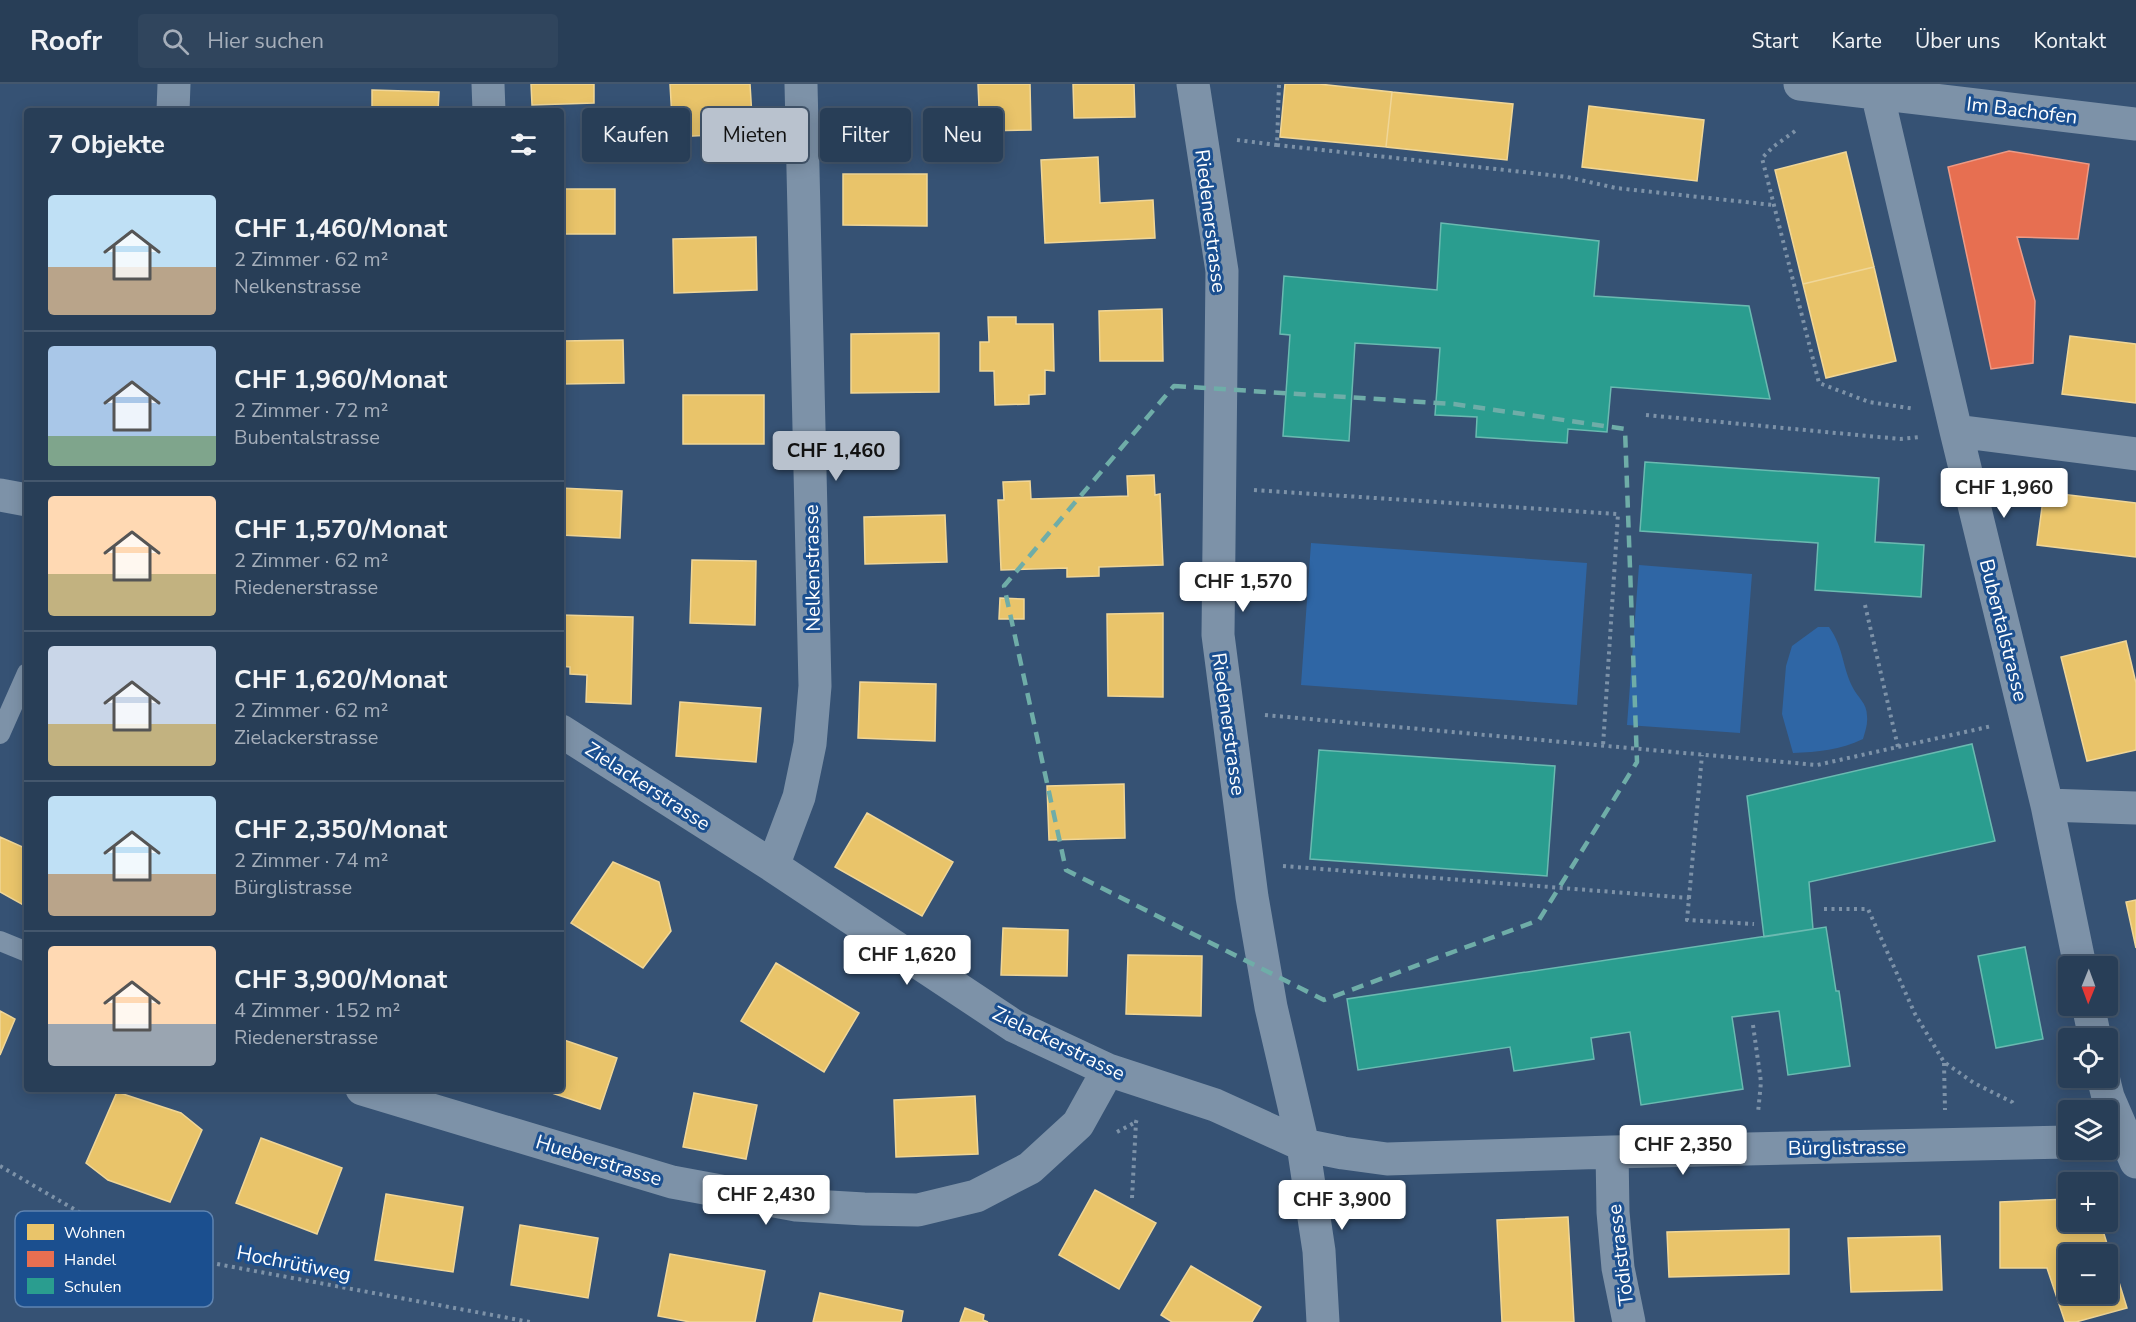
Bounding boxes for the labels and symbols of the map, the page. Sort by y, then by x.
street label: Im Bachofen [1965,90,2079,131]
street label: Riedenerstrasse [1188,148,1233,294]
pin: CHF 1,460 [767,431,905,482]
pin: CHF 1,960 [1935,468,2073,519]
street label: Nelkenstrasse [798,504,827,632]
street label: Bubentalstrasse [1973,556,2034,704]
pin: CHF 1,570 [1174,562,1312,613]
street label: Riedenerstrasse [1205,651,1252,797]
street label: Zielackerstrasse [580,736,716,837]
pin: CHF 1,620 [838,935,976,986]
north arrow [2058,956,2118,1016]
street label: Zielackerstrasse [988,1000,1130,1087]
pin: CHF 2,350 [1614,1125,1752,1176]
street label: Hueberstrasse [533,1128,665,1192]
street label: Bürglistrasse [1788,1133,1906,1162]
pin: CHF 2,430 [697,1175,835,1226]
pin: CHF 3,900 [1273,1180,1411,1231]
street label: Tödistrasse [1601,1203,1640,1307]
legend [15,1211,213,1307]
text: Wohnen [64,1222,125,1244]
street label: Hochrütiweg [234,1239,353,1288]
text: Handel [64,1249,117,1271]
text: Schulen [64,1276,122,1298]

